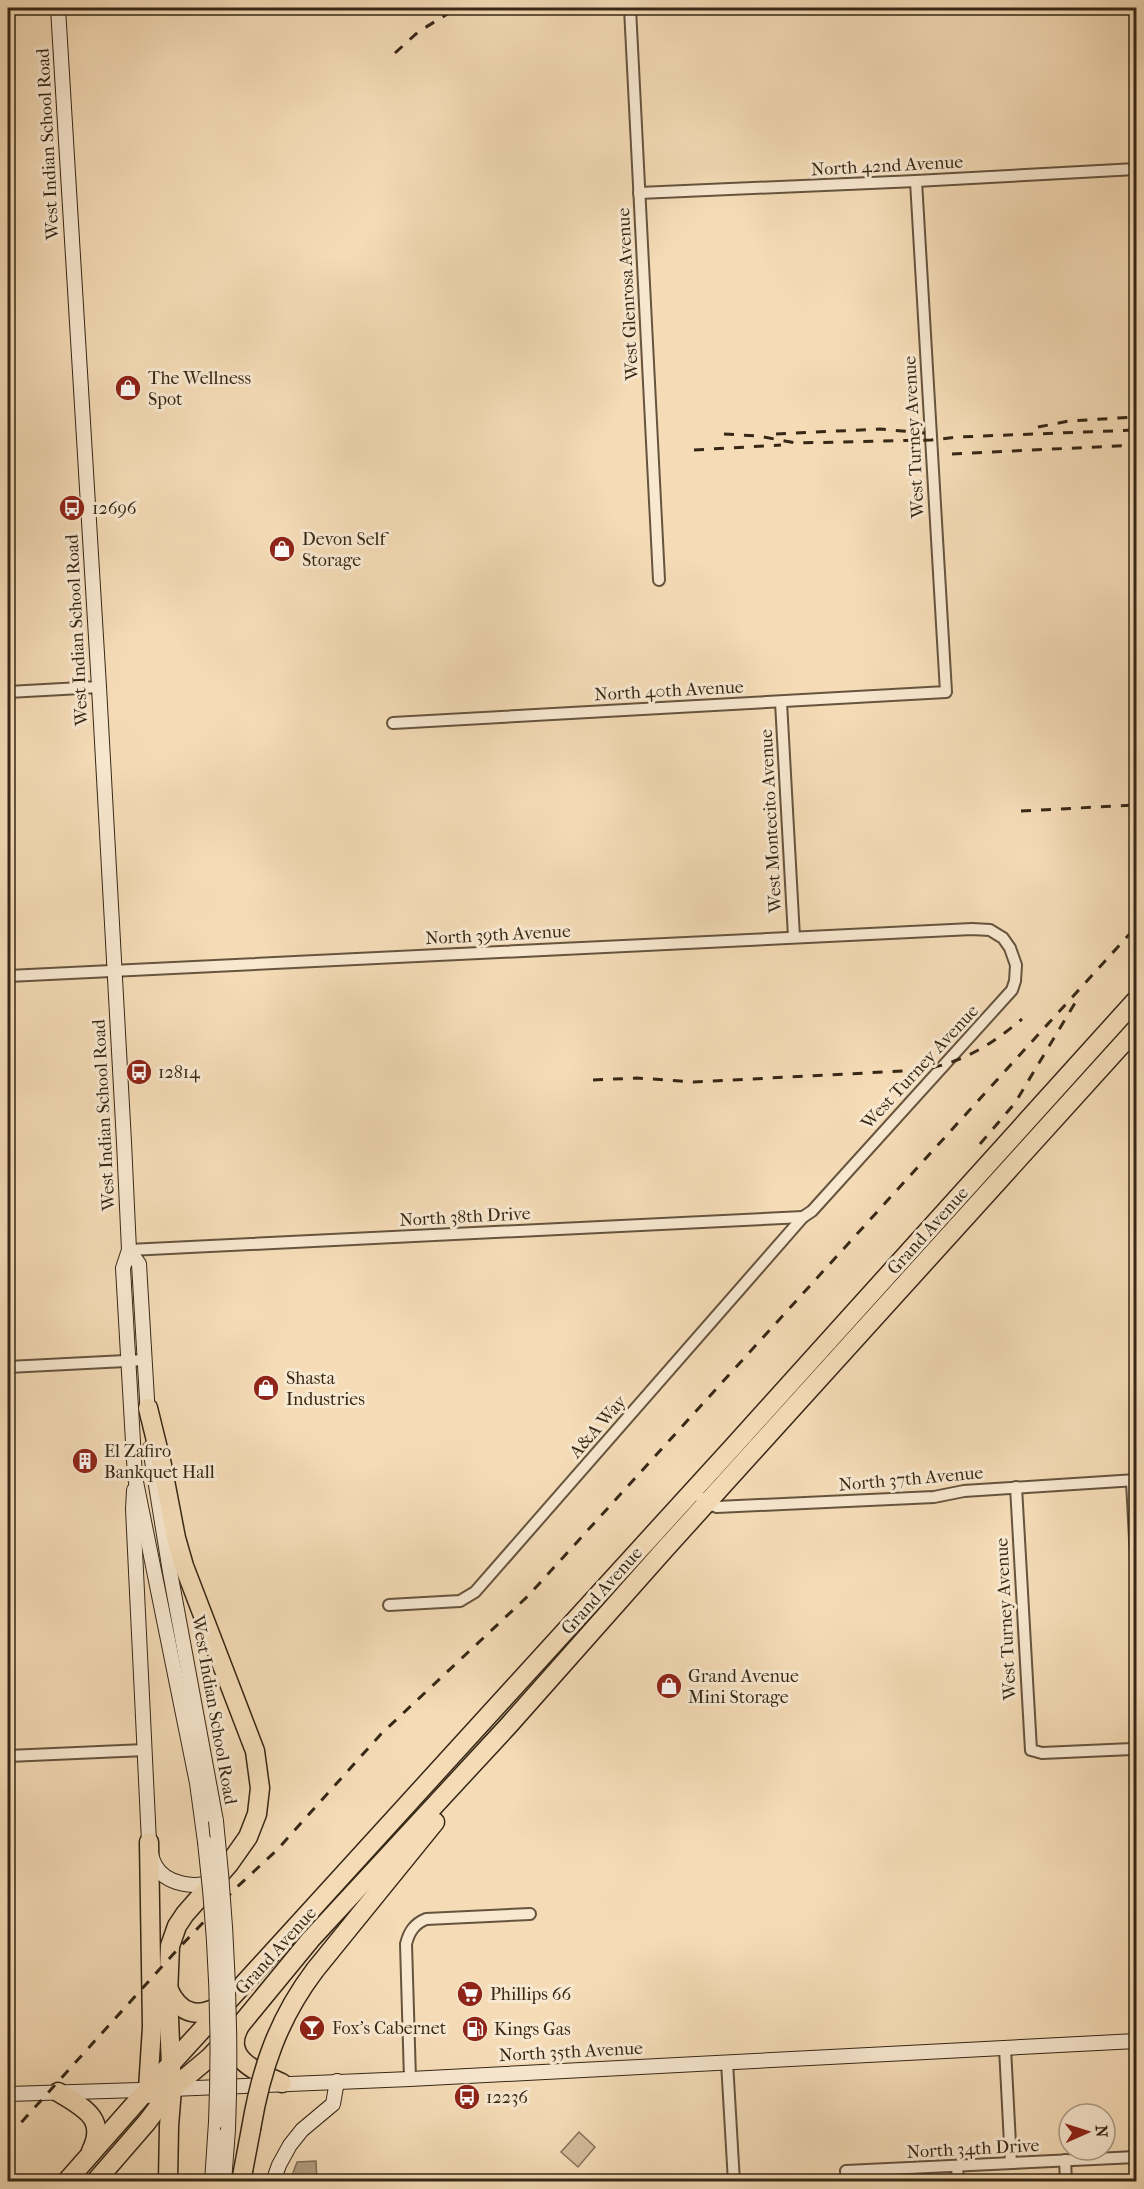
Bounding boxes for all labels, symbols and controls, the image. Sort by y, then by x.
street label: West Indian School Road [32,48,64,241]
street label: North 42nd Avenue [810,152,964,180]
street label: West Glenrosa Avenue [613,207,643,382]
street label: West Turney Avenue [899,355,929,520]
place label: The Wellness Spot [148,368,251,410]
shop icon: The Wellness Spot [113,373,143,403]
bus stop icon: 12696 [57,493,87,523]
place label: 12696 [92,498,137,519]
place label: Devon Self Storage [302,529,390,571]
street label: West Indian School Road [61,534,93,727]
shop icon: Devon Self Storage [267,534,297,564]
street label: North 40th Avenue [594,677,744,705]
street label: West Montecito Avenue [756,729,786,914]
street label: North 39th Avenue [425,921,571,949]
street label: West Turney Avenue [856,1000,983,1134]
street label: West Indian School Road [88,1019,120,1212]
bus stop icon: 12814 [124,1057,154,1087]
place label: 12814 [158,1062,200,1083]
street label: Grand Avenue [883,1183,973,1279]
street label: North 38th Drive [399,1203,531,1231]
place label: Shasta Industries [286,1368,365,1410]
shop icon: Shasta Industries [251,1373,281,1403]
street label: A&A Way [564,1390,632,1463]
place label: El Zafiro Bankquet Hall [104,1441,215,1483]
building icon: El Zafiro Bankquet Hall [70,1446,100,1476]
street label: North 37th Avenue [838,1462,984,1496]
street label: West Turney Avenue [991,1537,1021,1702]
street label: Grand Avenue [557,1543,647,1639]
street label: West Indian School Road [187,1613,241,1806]
place label: Grand Avenue Mini Storage [688,1666,799,1708]
shop icon: Grand Avenue Mini Storage [654,1671,684,1701]
street label: Grand Avenue [231,1903,321,1999]
supermarket icon: Phillips 66 [455,1979,485,2009]
place label: Phillips 66 [490,1984,572,2005]
bar icon: Fox's Cabernet [297,2013,327,2043]
fuel station icon: Kings Gas [460,2014,490,2044]
place label: Fox's Cabernet [332,2018,447,2039]
place label: Kings Gas [494,2019,571,2040]
street label: North 35th Avenue [498,2038,644,2066]
bus stop icon: 12236 [452,2082,482,2112]
place label: 12236 [486,2087,528,2108]
north arrow [1057,2102,1117,2162]
text: N [1092,2125,1111,2139]
street label: North 34th Drive [906,2135,1040,2163]

